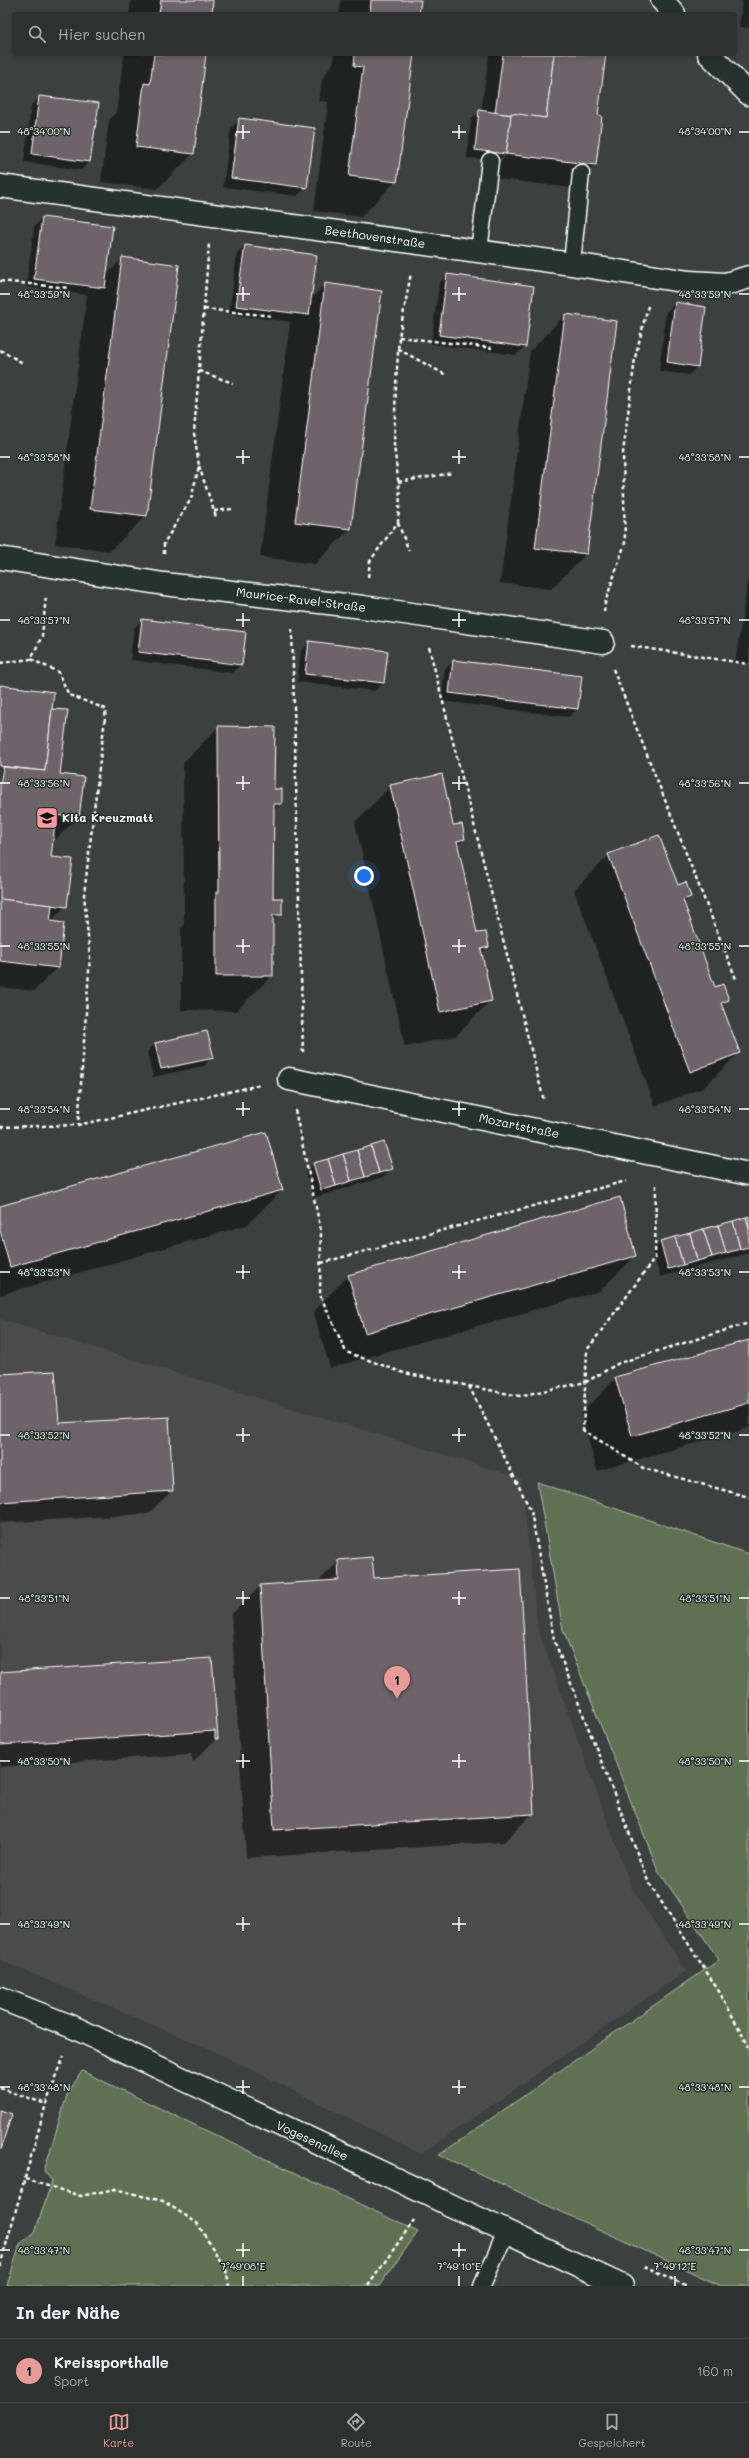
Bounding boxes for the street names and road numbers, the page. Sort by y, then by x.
street label: Beethovenstraße [324,221,427,251]
street label: Maurice-Ravel-Straße [235,583,367,615]
street label: Mozartstraße [478,1109,561,1141]
street label: Vogesenallee [274,2116,351,2164]

